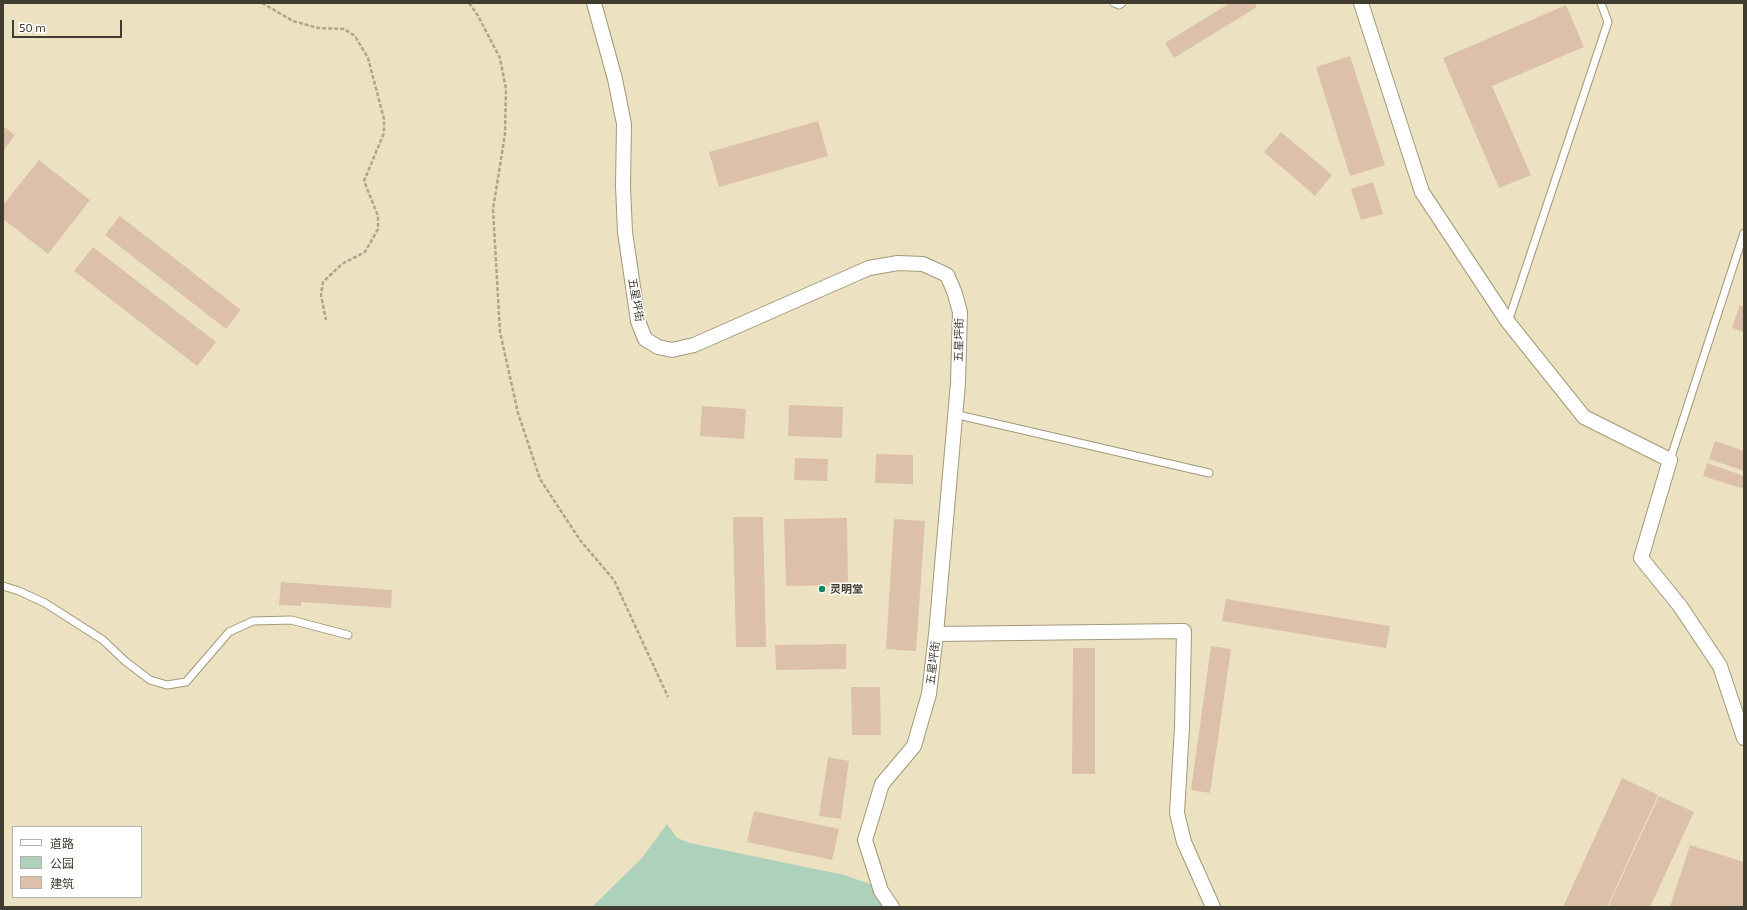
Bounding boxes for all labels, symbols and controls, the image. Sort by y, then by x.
scale bar [14,12,124,38]
text: 50 m [19,20,46,34]
street label: 五星坪街 [626,277,646,323]
street label: 五星坪街 [952,318,966,362]
place label: 灵明堂 [830,582,863,596]
marker: 灵明堂 [817,584,827,594]
street label: 五星坪街 [924,640,942,686]
legend [12,826,142,898]
text: 道路 [50,836,74,850]
text: 公园 [50,856,74,870]
text: 建筑 [50,876,74,890]

